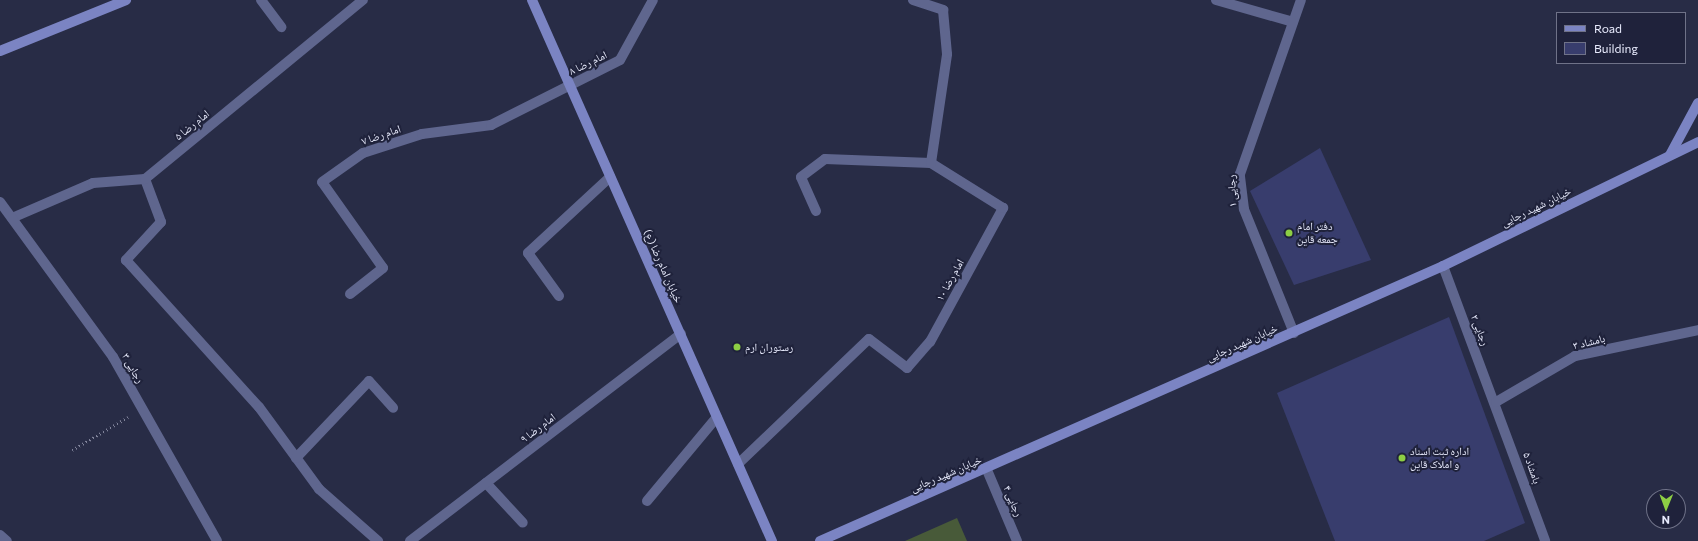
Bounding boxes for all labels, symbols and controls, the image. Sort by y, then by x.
legend [1556,12,1686,64]
text: Road [1594,21,1622,35]
text: Building [1594,41,1638,55]
street label: امام رضا ۸ [567,48,609,78]
street label: امام رضا ۵ [172,107,212,143]
street label: امام رضا ۷ [360,122,402,148]
street label: رجایی ۱ [1225,174,1239,208]
street label: خیابان شهید رجایی [1499,184,1573,230]
place label: دفتر امام جمعه قاین [1297,220,1338,246]
street label: خیابان امام رضا (ع) [641,227,685,305]
marker: دفتر امام جمعه قاین [1284,228,1294,238]
street label: امام رضا ۱۰ [933,257,967,303]
street label: رجایی ۲ [1468,313,1492,347]
street label: خیابان شهید رجایی [1205,321,1279,365]
street label: بامشاد ۳ [1572,332,1606,352]
place label: رستوران ارم [745,340,793,354]
marker: رستوران ارم [732,342,742,352]
street label: رجایی ۳ [119,351,147,385]
street label: امام رضا ۹ [518,411,558,445]
place label: اداره ثبت اسناد و املاک قاین [1410,445,1469,471]
street label: بامشاد ۵ [1520,450,1544,486]
street label: خیابان شهید رجایی [908,453,984,495]
marker: اداره ثبت اسناد و املاک قاین [1397,453,1407,463]
street label: رجایی ۴ [1001,484,1025,518]
north arrow [1646,489,1686,529]
text: N [1662,514,1670,527]

